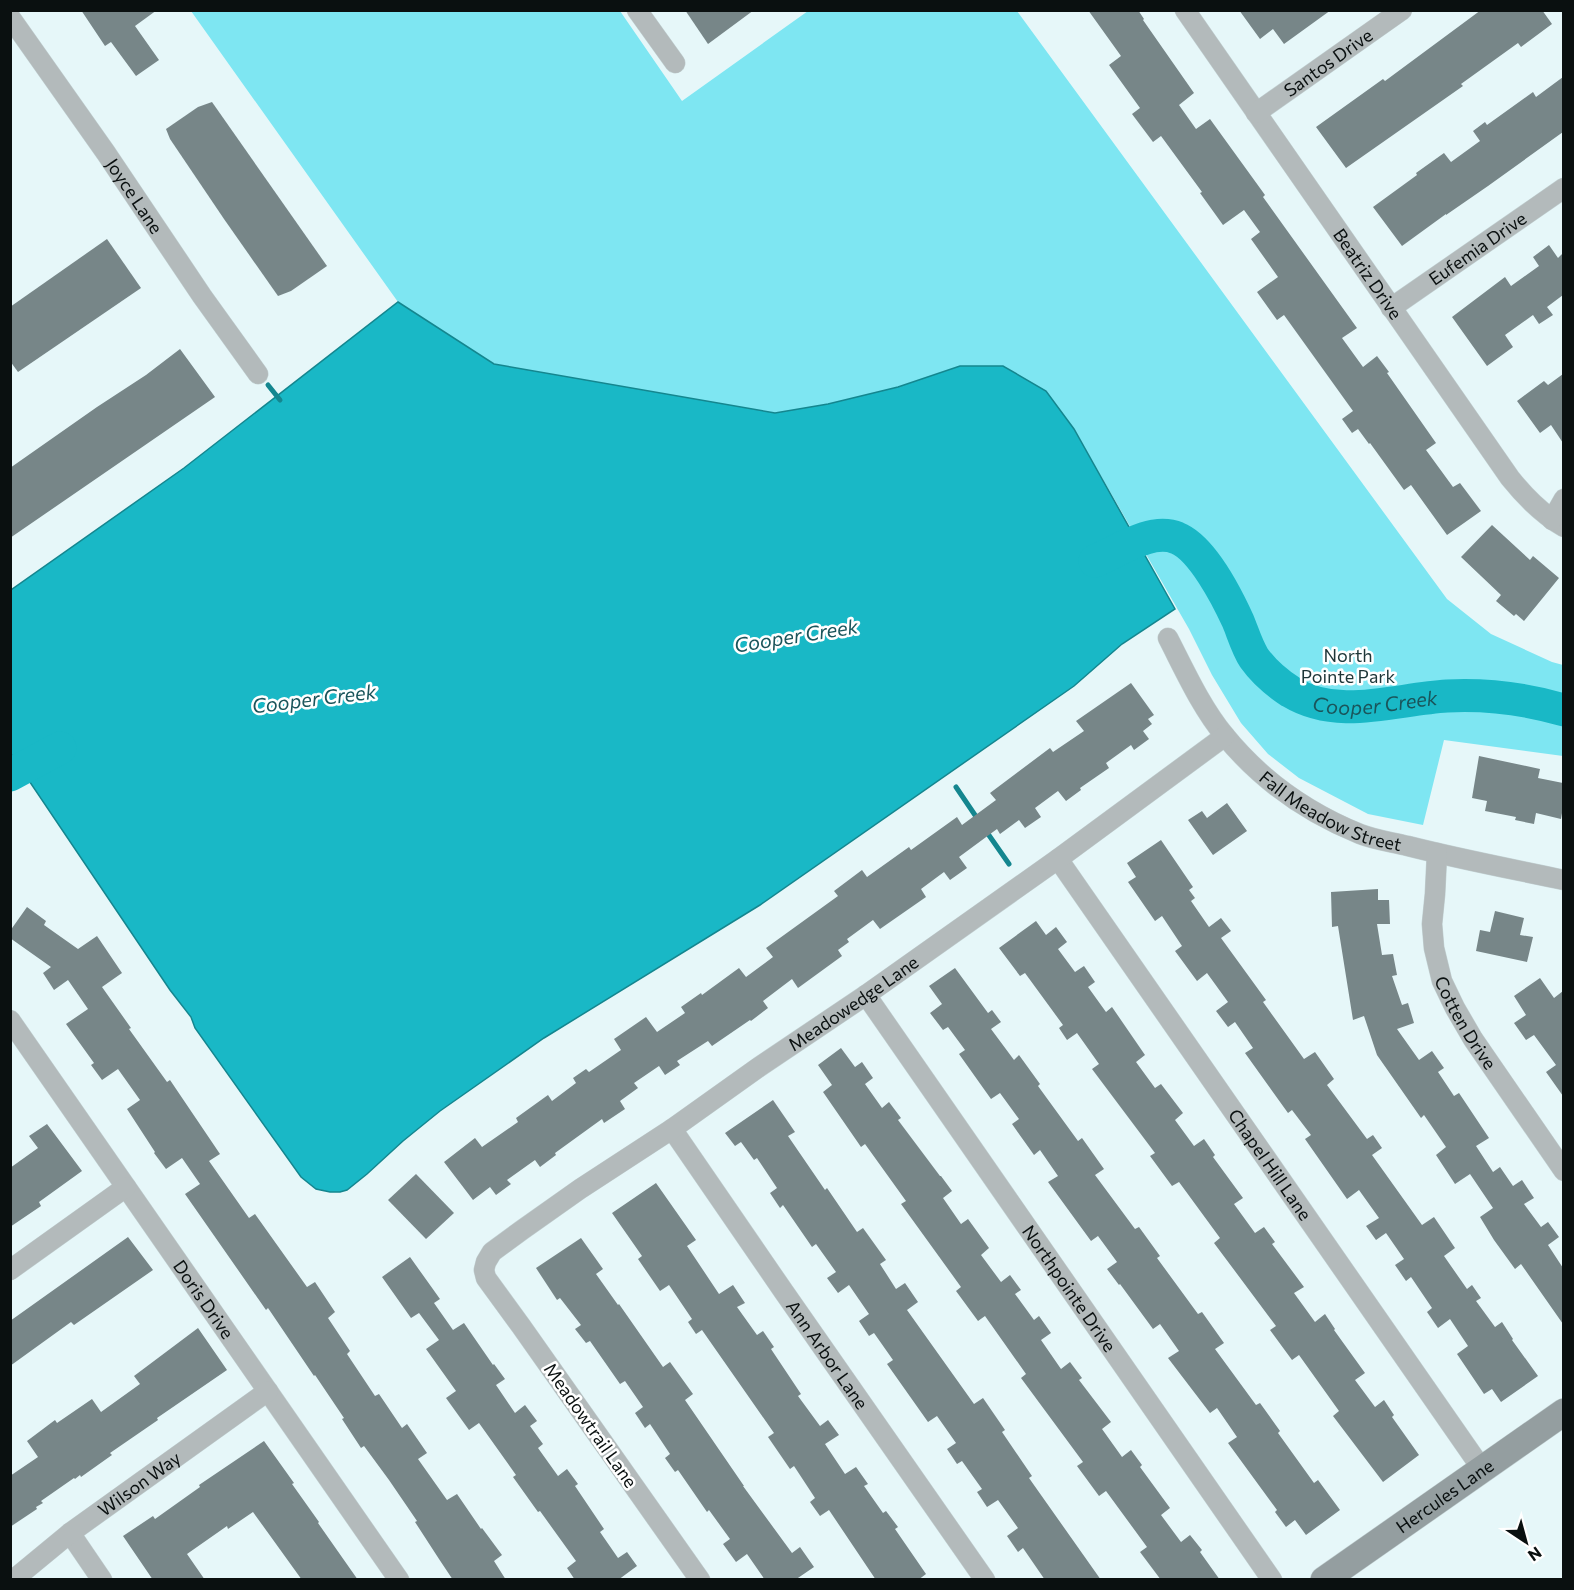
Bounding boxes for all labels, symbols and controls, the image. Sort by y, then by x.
street label: Santos Drive [1279,24,1376,101]
street label: Joyce Lane [102,154,168,238]
street label: Eufemia Drive [1424,207,1530,290]
street label: Beatriz Drive [1329,224,1407,323]
water label: Cooper Creek [732,613,861,657]
park label: North Pointe Park [1301,644,1396,687]
water label: Cooper Creek [250,678,379,718]
water label: Cooper Creek [1310,685,1440,719]
street label: Fall Meadow Street [1255,766,1404,855]
street label: Meadowedge Lane [784,951,922,1055]
street label: Cotten Drive [1430,972,1501,1073]
street label: Chapel Hill Lane [1224,1105,1317,1224]
street label: Northpointe Drive [1018,1221,1121,1356]
street label: Doris Drive [169,1256,239,1343]
street label: Ann Arbor Lane [782,1296,873,1413]
street label: Meadowtrail Lane [540,1358,642,1492]
street label: Wilson Way [94,1446,185,1520]
street label: Hercules Lane [1391,1454,1497,1537]
north arrow [1496,1512,1556,1572]
text: N [1525,1543,1546,1566]

